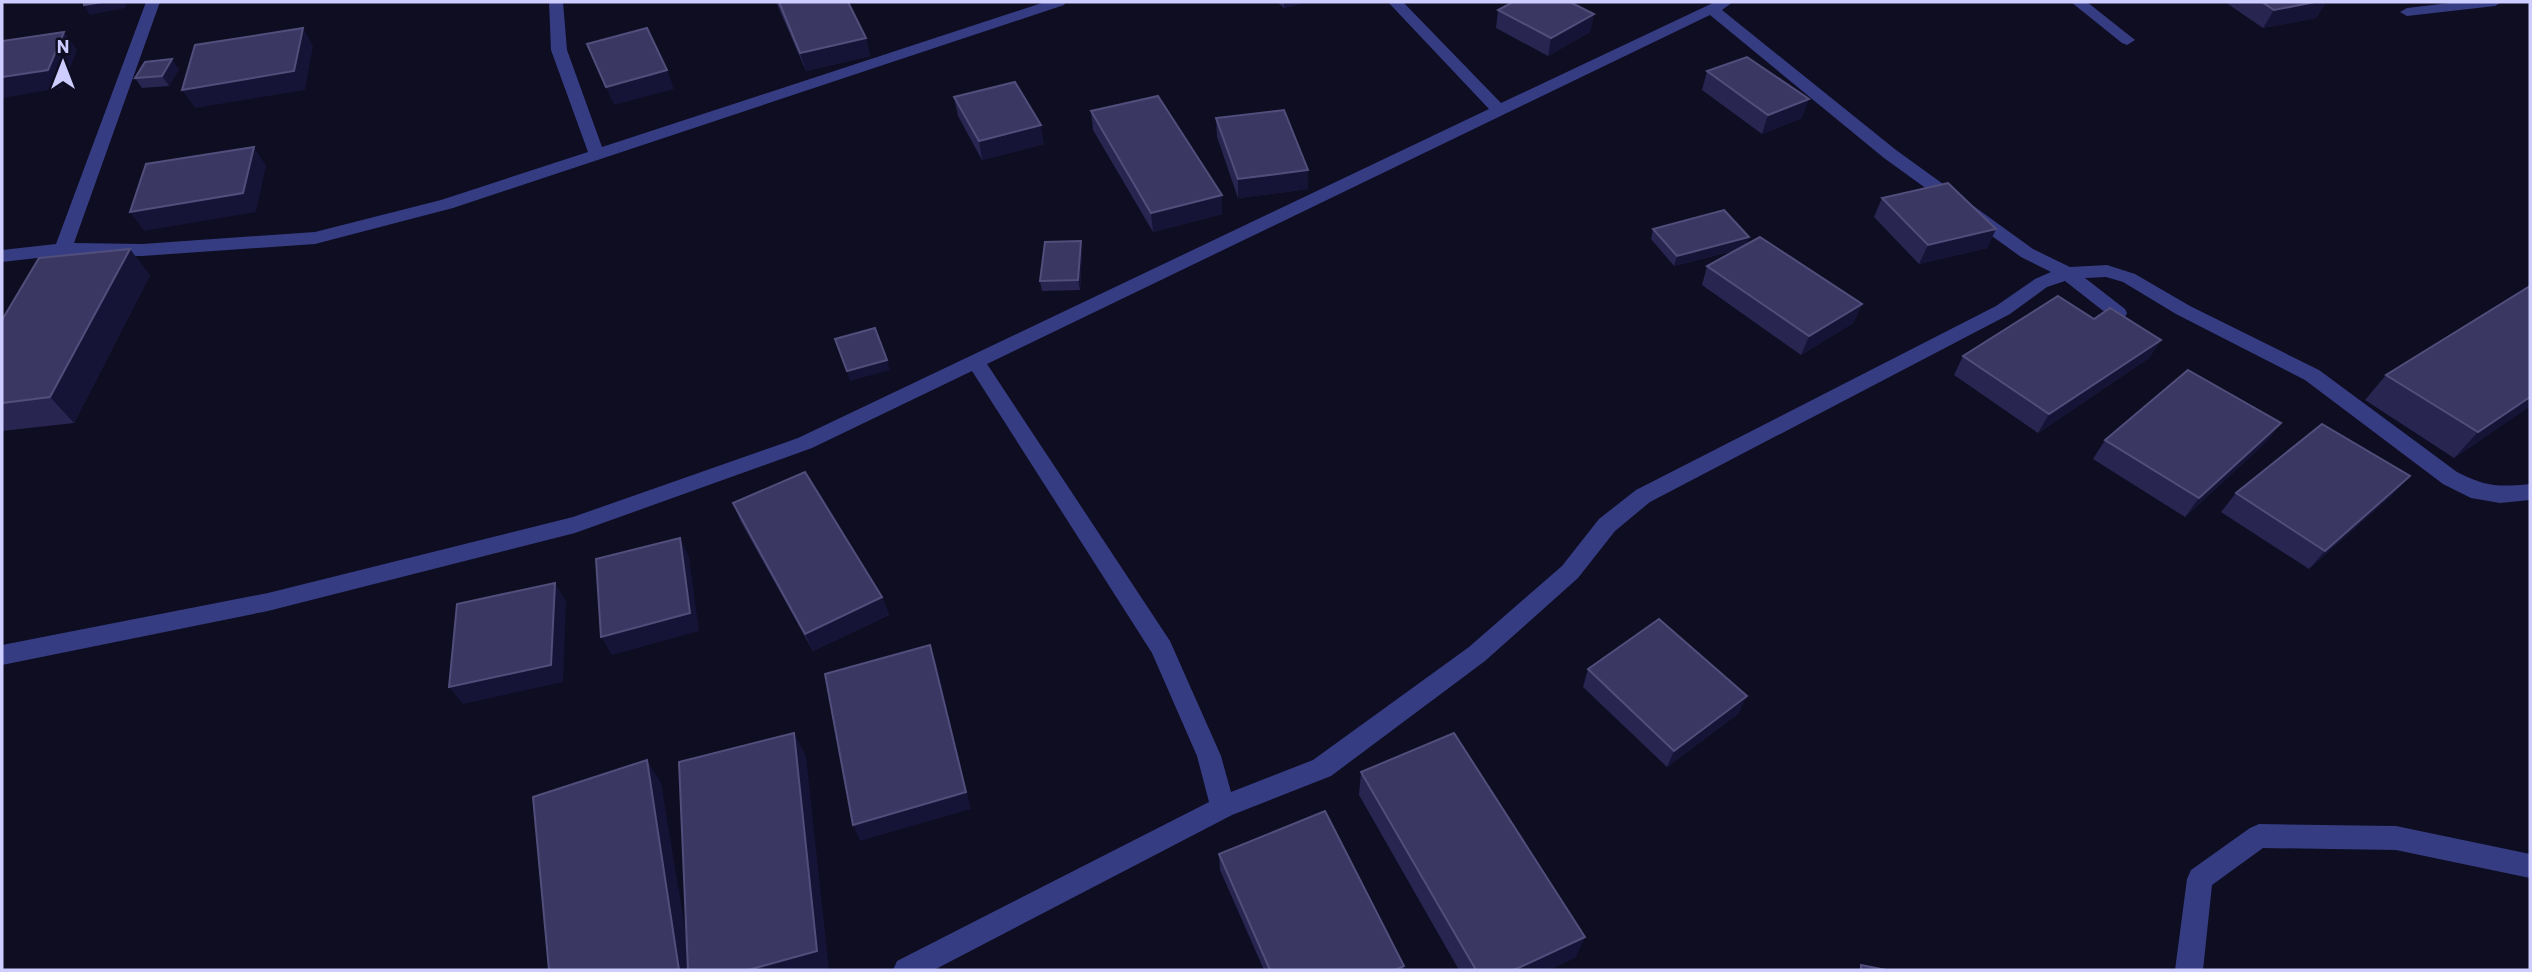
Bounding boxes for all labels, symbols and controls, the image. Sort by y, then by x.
north arrow [28,28,98,98]
text: N [57,34,69,57]

